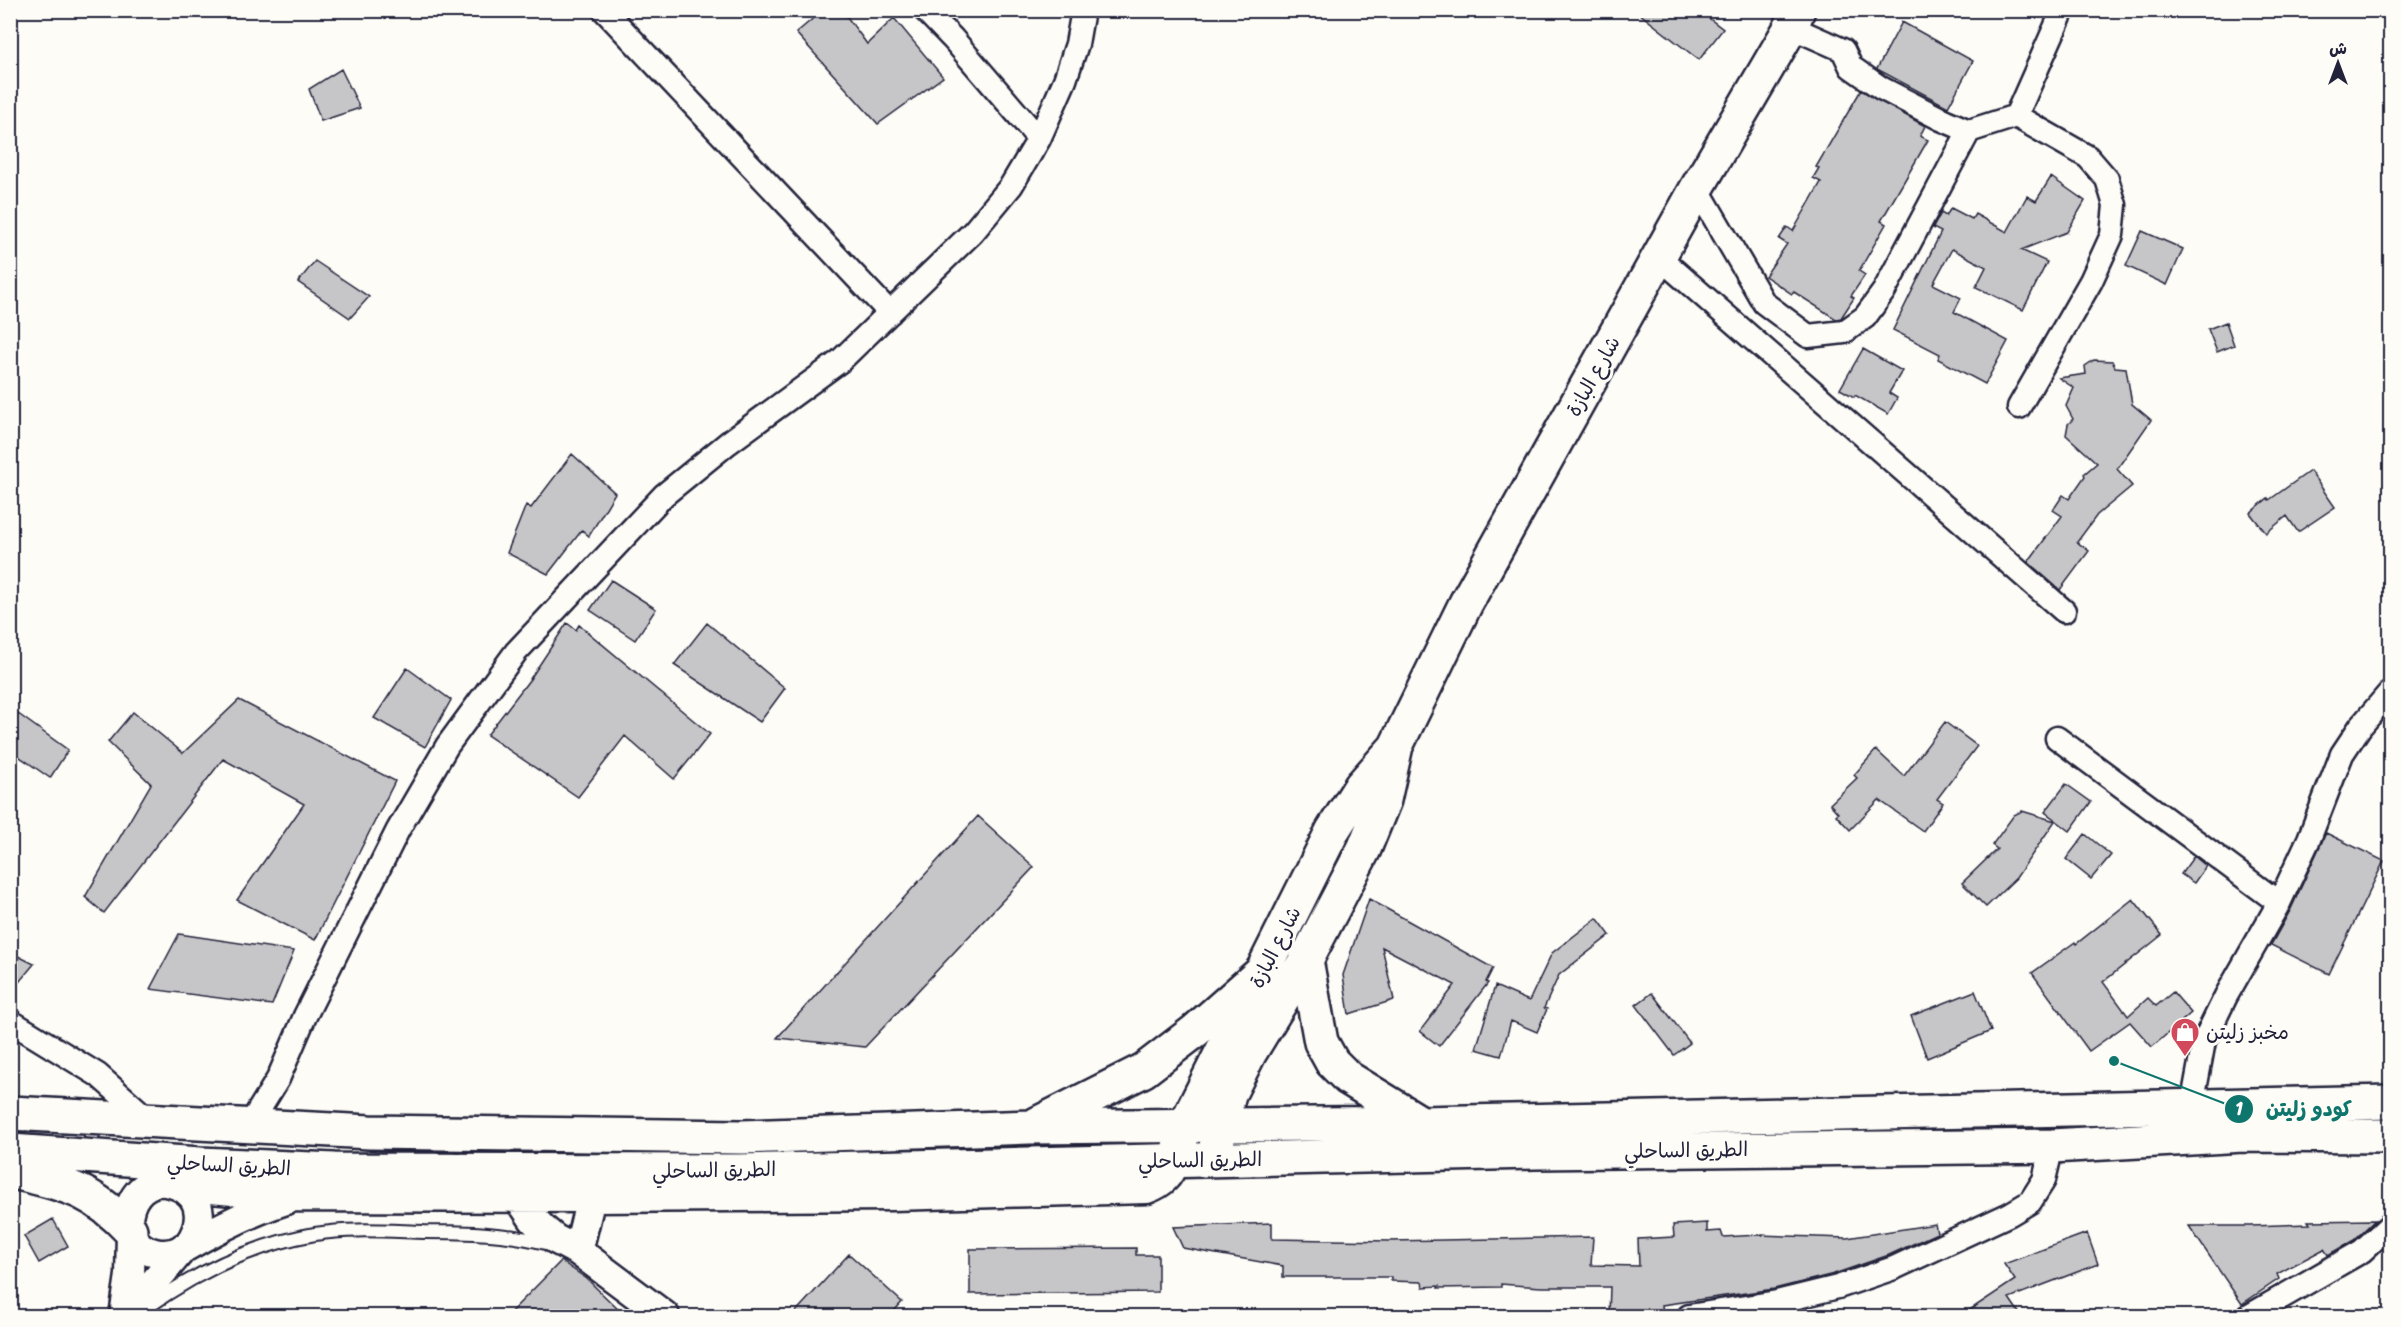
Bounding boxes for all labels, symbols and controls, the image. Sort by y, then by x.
north arrow [2308,33,2368,93]
text: ش [2329,34,2347,63]
street label: شارع البازة [1557,329,1630,423]
street label: شارع البازة [1240,900,1311,994]
place label: مخبز زليتن [2206,1015,2289,1050]
shop icon: مخبز زليتن [2169,1016,2201,1058]
callout: كودو زليتن [2224,1089,2364,1128]
text: كودو زليتن [2266,1090,2352,1128]
text: 1 [2235,1093,2243,1125]
street label: الطريق الساحلي [1624,1132,1748,1169]
street label: الطريق الساحلي [1138,1142,1262,1179]
street label: الطريق الساحلي [166,1145,292,1186]
street label: الطريق الساحلي [652,1152,776,1189]

